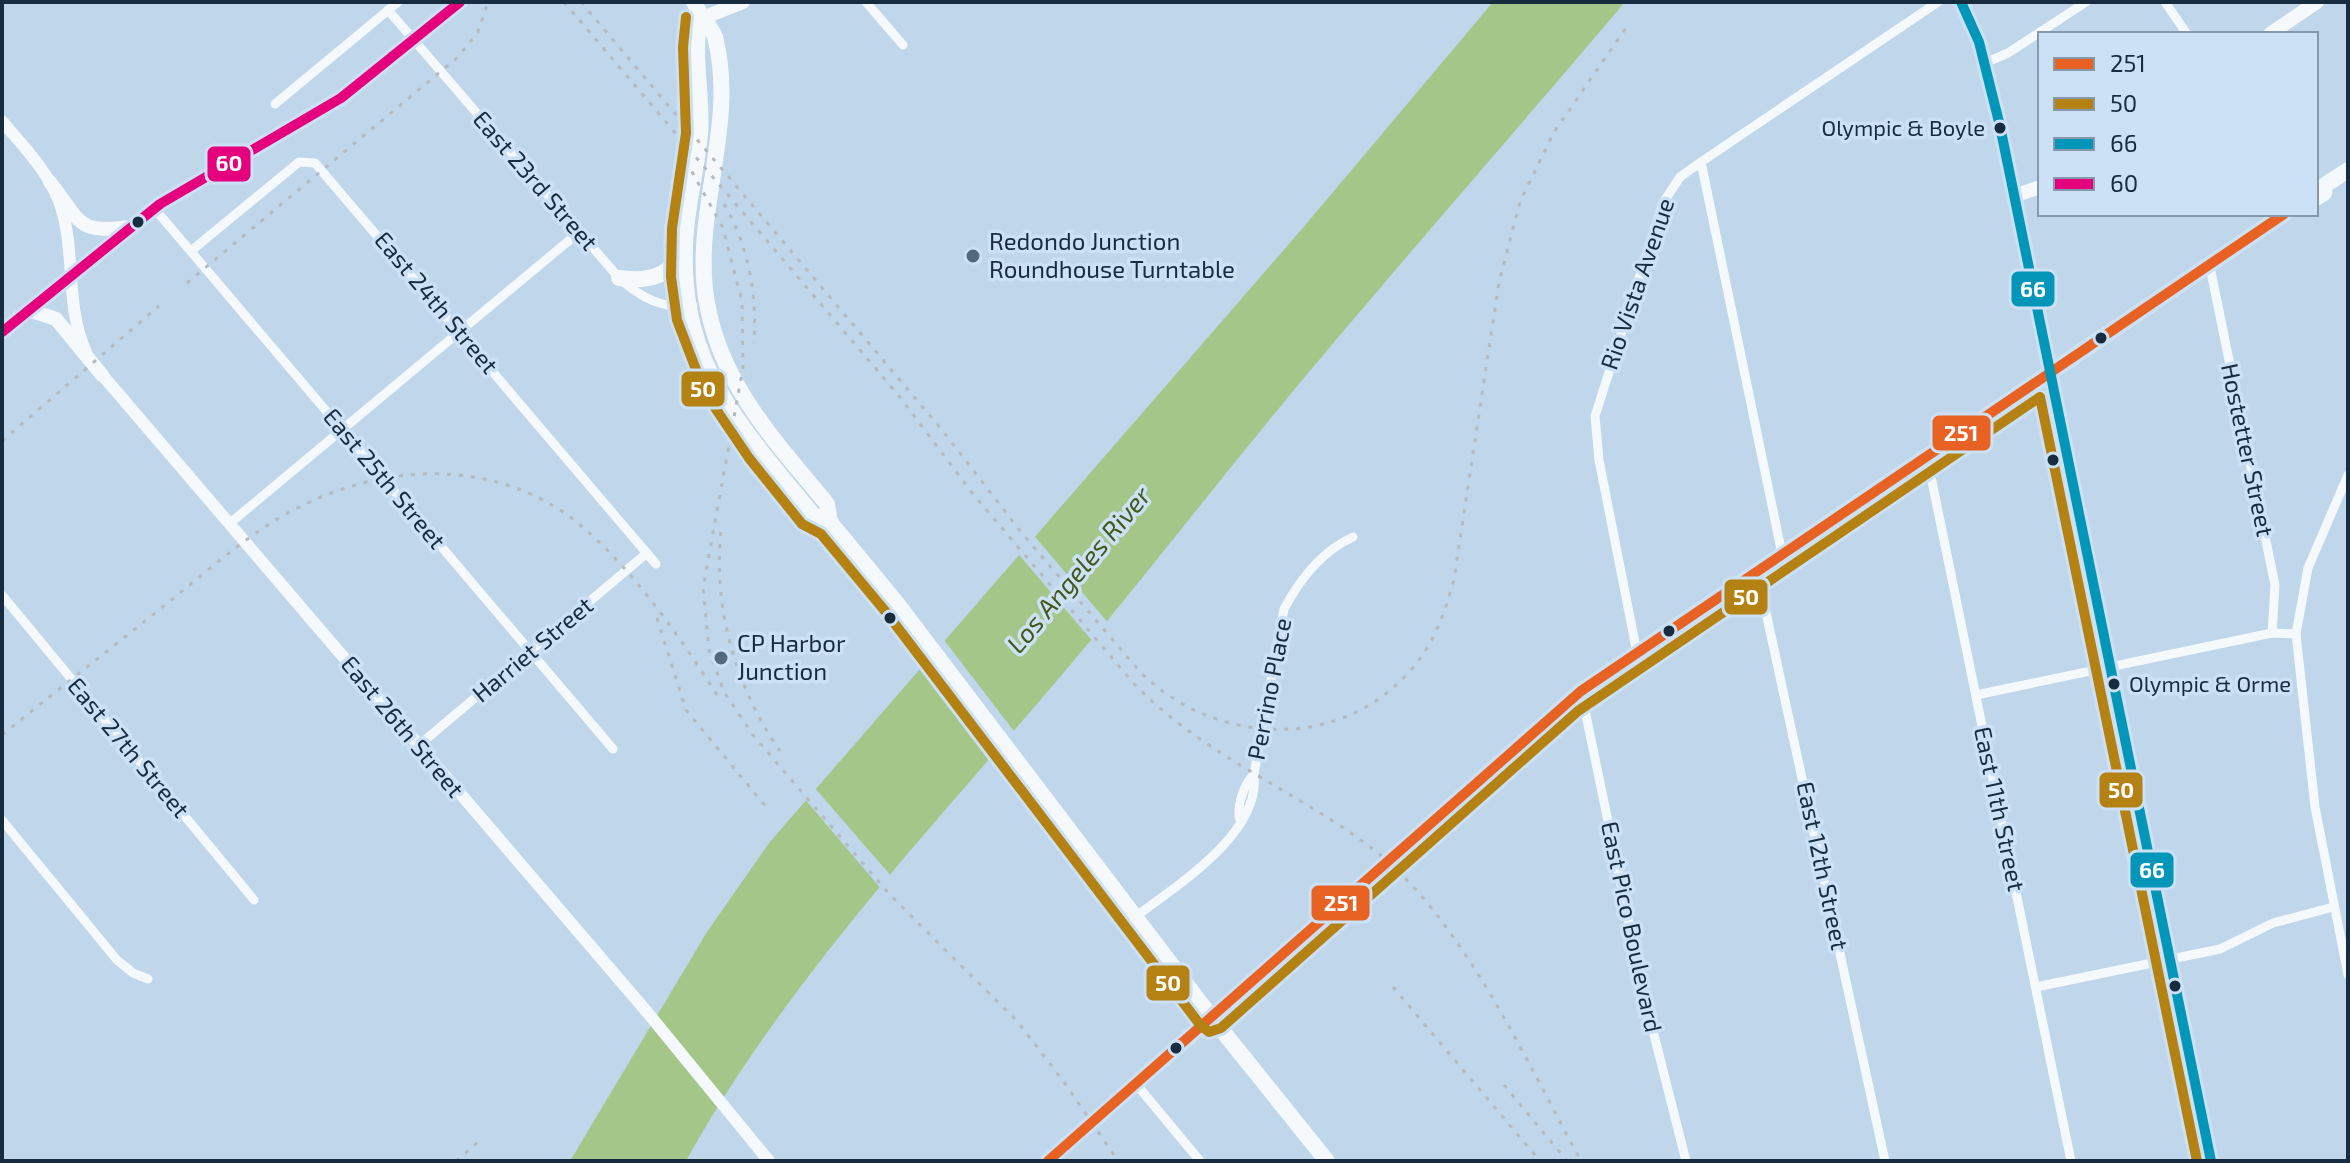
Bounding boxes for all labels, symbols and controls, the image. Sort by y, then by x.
legend [2038,32,2318,216]
text: 251 [2110,48,2146,77]
text: 50 [2110,88,2137,117]
street label: East 23rd Street [468,104,605,256]
place label: Olympic & Boyle [1822,114,1985,140]
marker: Olympic & Boyle [1992,120,2008,136]
text: 66 [2110,128,2137,157]
line badge: 60 [206,145,252,183]
text: 60 [216,149,242,175]
text: 60 [2110,168,2138,197]
street label: Rio Vista Avenue [1594,194,1680,373]
unlabelled marker [130,214,146,230]
street label: East 24th Street [369,225,505,379]
place label: Redondo Junction Roundhouse Turntable [989,226,1235,283]
marker: Redondo Junction Roundhouse Turntable [964,247,982,265]
line badge: 66 [2010,270,2056,308]
text: 66 [2020,275,2046,301]
unlabelled marker [2093,330,2109,346]
street label: Hostetter Street [2216,360,2281,539]
line badge: 50 [680,370,726,408]
text: 50 [690,375,716,401]
street label: East 25th Street [318,402,452,554]
line badge: 251 [1931,414,1992,452]
text: 251 [1944,419,1978,445]
unlabelled marker [2045,452,2061,468]
water label: Los Angeles River [999,479,1157,658]
line badge: 50 [1723,578,1769,616]
text: 50 [1733,583,1759,609]
street label: Harriet Street [466,590,598,708]
unlabelled marker [882,610,898,626]
street label: Perrino Place [1241,615,1296,762]
unlabelled marker [1661,623,1677,639]
place label: CP Harbor Junction [737,628,846,685]
street label: East 26th Street [336,649,471,803]
marker: CP Harbor Junction [712,649,730,667]
place label: Olympic & Orme [2129,670,2291,696]
street label: East 27th Street [62,671,196,823]
marker: Olympic & Orme [2106,676,2122,692]
street label: East 11th Street [1969,724,2032,894]
line badge: 50 [2098,771,2144,809]
text: 50 [2108,776,2134,802]
street label: East 12th Street [1791,779,1855,953]
street label: East Pico Boulevard [1596,819,1669,1035]
line badge: 66 [2129,851,2175,889]
text: 66 [2139,856,2165,882]
line badge: 251 [1310,884,1371,922]
text: 251 [1324,889,1358,915]
line badge: 50 [1145,964,1191,1002]
text: 50 [1155,969,1181,995]
unlabelled marker [2167,978,2183,994]
unlabelled marker [1168,1040,1184,1056]

